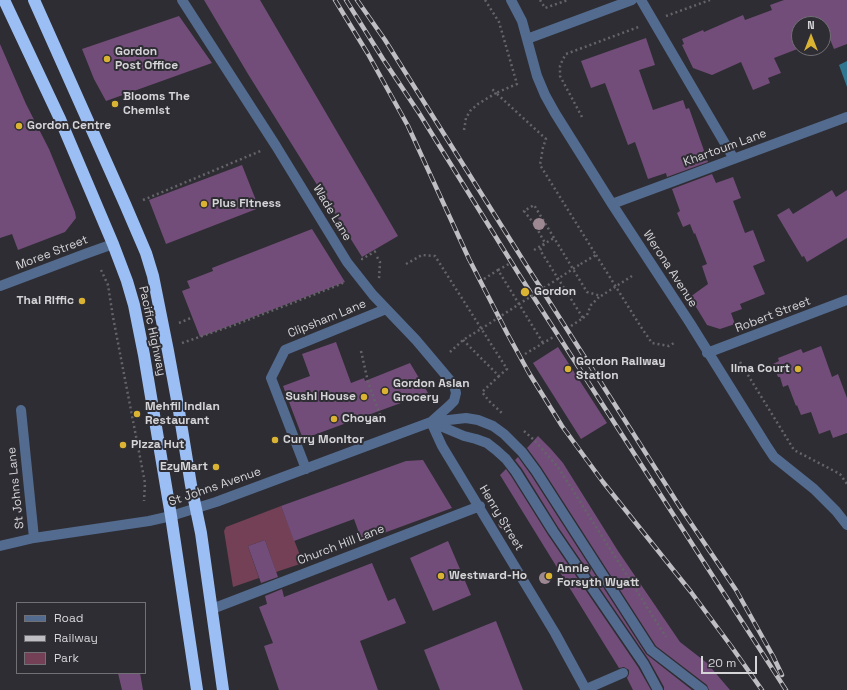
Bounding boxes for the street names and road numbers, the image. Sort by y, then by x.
street label: Khartoum Lane [681,126,769,170]
street label: Wade Lane [310,182,354,244]
street label: Werona Avenue [640,228,700,310]
street label: Moree Street [14,233,90,273]
street label: Pacific Highway [135,285,169,377]
street label: Robert Street [733,294,813,336]
street label: Clipsham Lane [286,297,368,341]
street label: St Johns Lane [5,446,27,530]
street label: St Johns Avenue [167,464,263,510]
street label: Henry Street [476,483,526,553]
street label: Church Hill Lane [296,522,386,568]

